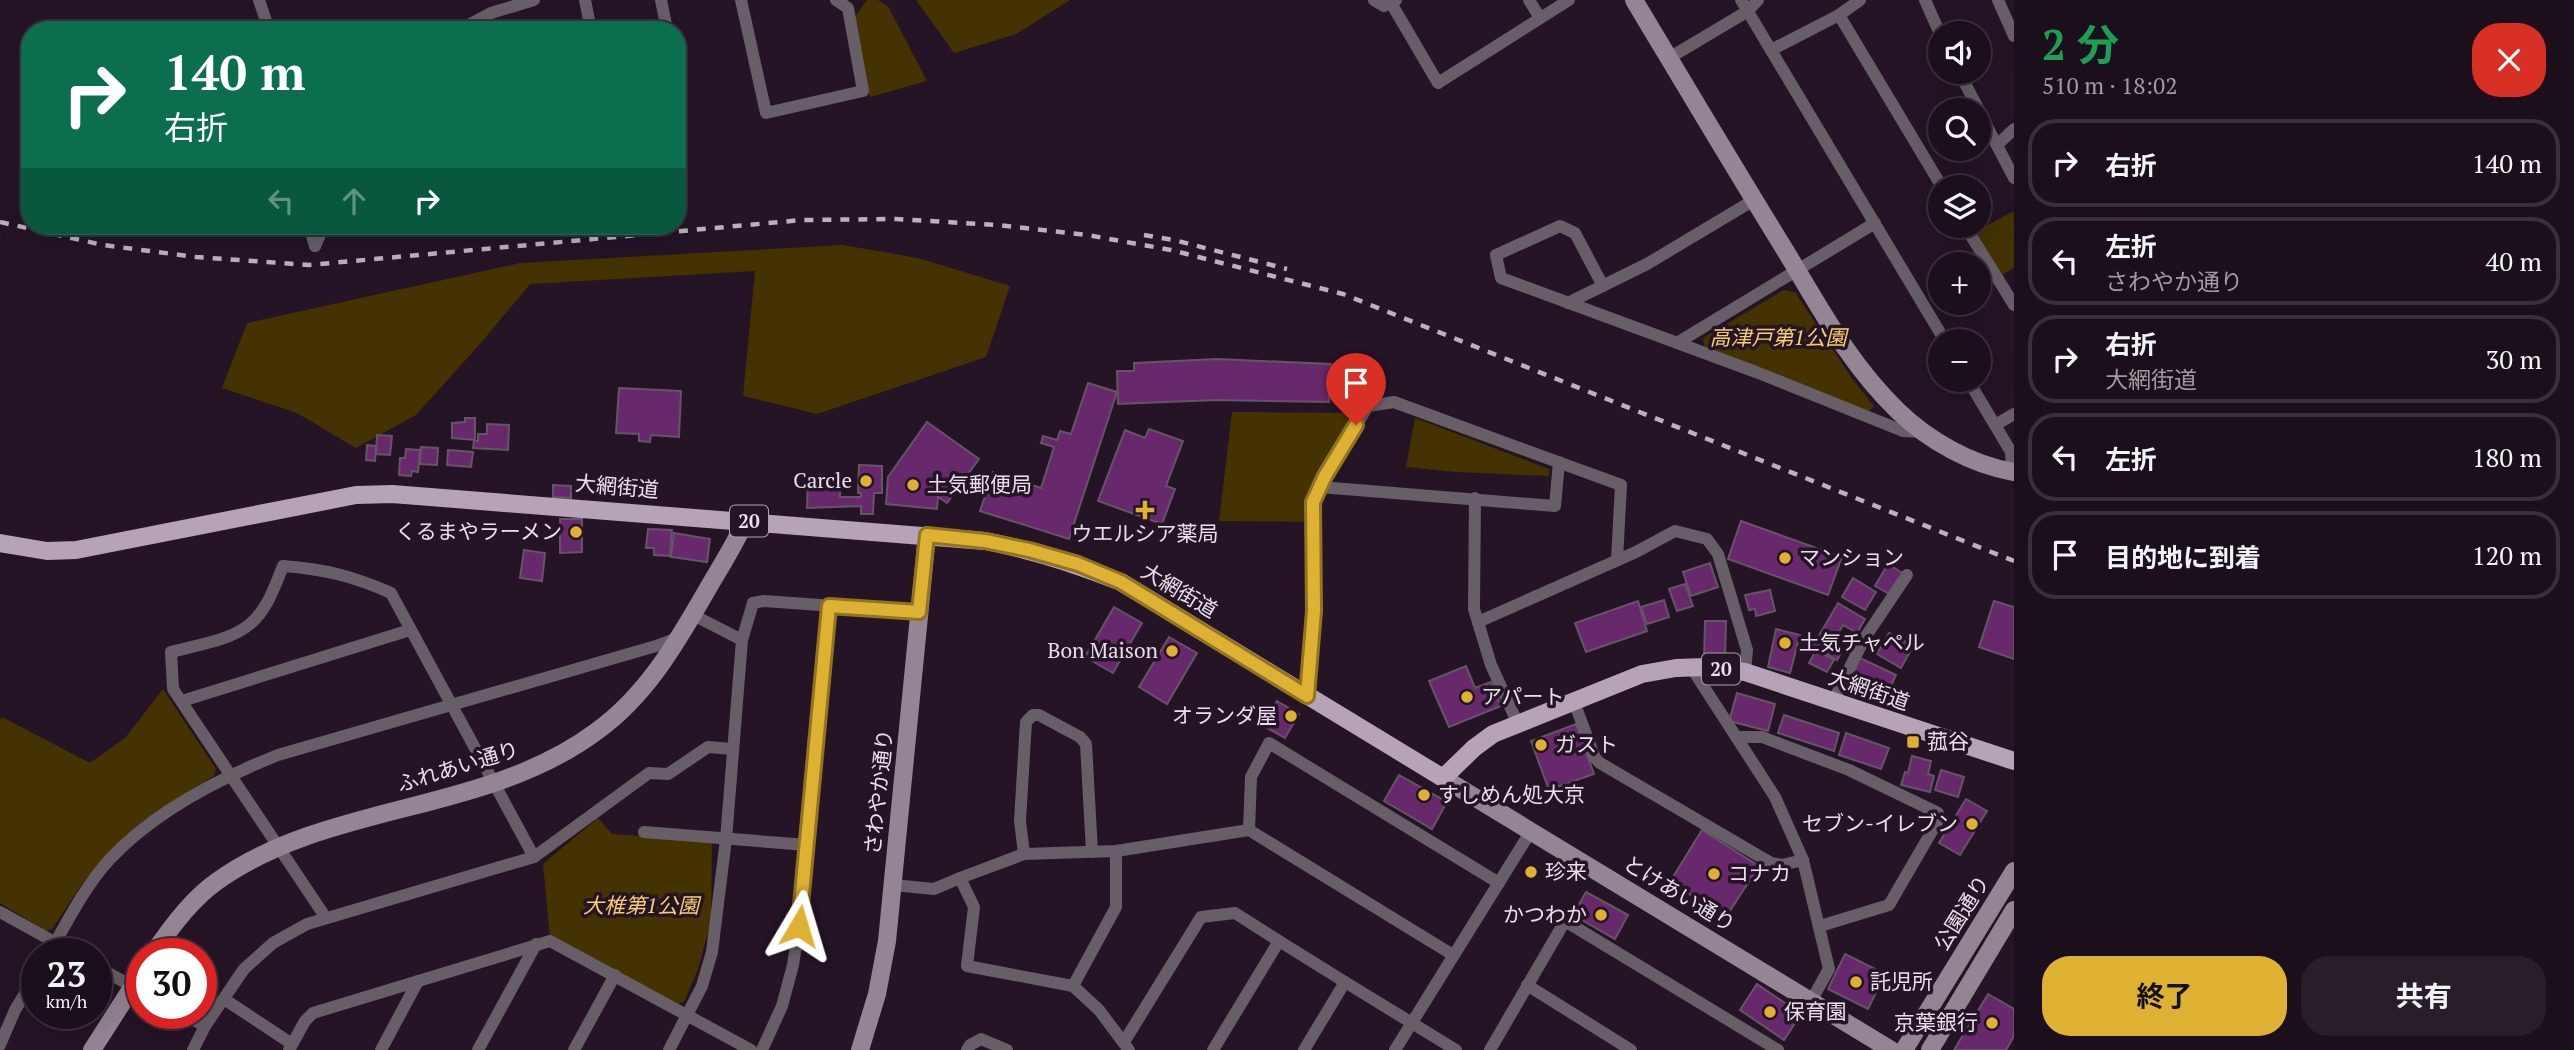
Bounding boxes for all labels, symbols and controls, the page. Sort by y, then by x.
text: 2 分 [2042,16,2119,72]
map controls [1928,21,1991,392]
button: sound [1928,21,1991,84]
button: close [2472,23,2546,97]
text: 140 m [164,39,306,104]
icon: right [49,49,140,140]
text: 510 m · 18:02 [2042,70,2177,101]
button: search [1928,98,1991,161]
text: 右折 [164,106,228,148]
icon: right [2046,144,2084,182]
text: 140 m [2472,146,2542,180]
text: 右折 [2105,148,2157,182]
button: layers [1928,175,1991,238]
icon: left [262,182,300,220]
icon: ahead [335,182,373,220]
icon: right [408,182,446,220]
text: 左折 [2105,229,2157,263]
icon: left [2046,242,2084,280]
text: 40 m [2486,244,2542,278]
button: + [1928,252,1991,315]
text: さわやか通り [2105,266,2243,297]
park label: 高津戸第1公園 [1709,323,1849,351]
text: 右折 [2105,327,2157,361]
button: − [1928,329,1991,392]
icon: right [2046,340,2084,378]
text: 30 m [2486,342,2542,376]
pin [1326,353,1386,425]
icon: arrive [1337,364,1375,402]
text: 大網街道 [2105,364,2197,395]
icon: left [2046,438,2084,476]
text: 180 m [2472,440,2542,474]
text: 左折 [2105,442,2157,476]
place label: Carcle [793,466,852,494]
street label: 大網街道 [574,468,660,504]
place label: 土気郵便局 [927,470,1032,498]
marker: Carcle [858,473,874,489]
marker: 土気郵便局 [905,477,921,493]
marker: ウエルシア薬局 [1137,502,1153,518]
road number: 20 [730,506,768,536]
place label: くるまやラーメン [395,517,562,545]
place label: ウエルシア薬局 [1072,519,1219,547]
marker: くるまやラーメン [568,524,584,540]
icon: arrive [2046,536,2084,574]
text: 120 m [2472,538,2542,572]
text: 目的地に到着 [2105,540,2261,574]
place label: マンション [1799,543,1904,571]
marker: マンション [1777,550,1793,566]
street label: 大網街道 [1136,557,1223,624]
place label: 土気チャペル [1799,628,1925,656]
marker: 土気チャペル [1777,635,1793,651]
place label: Bon Maison [1048,636,1159,664]
marker: Bon Maison [1164,643,1180,659]
road number: 20 [1702,654,1740,684]
street label: 大網街道 [1825,662,1914,716]
place label: アパート [1481,682,1565,710]
marker: アパート [1459,689,1475,705]
place label: オランダ屋 [1172,701,1277,729]
marker: オランダ屋 [1283,708,1299,724]
place label: 菰谷 [1927,727,1969,755]
street label: さわやか通り [857,728,899,856]
place label: ガスト [1555,730,1618,758]
street label: ふれあい通り [393,734,522,798]
marker: 菰谷 [1905,734,1921,750]
marker: ガスト [1533,737,1549,753]
place label: すしめん処大京 [1438,780,1585,808]
marker: すしめん処大京 [1416,787,1432,803]
place label: セブン-イレブン [1802,809,1958,837]
marker: セブン-イレブン [1964,816,1980,832]
street label: とけあい通り [1618,849,1741,938]
place label: 珍来 [1545,857,1587,885]
place label: コナカ [1728,859,1791,887]
marker: 珍来 [1523,864,1539,880]
marker: コナカ [1706,866,1722,882]
street label: 公園通り [1927,869,1995,956]
position arrow [762,889,836,963]
park label: 大椎第1公園 [583,891,702,919]
place label: かつわか [1503,900,1587,928]
marker: かつわか [1593,907,1609,923]
speed limit sign: 30 [126,938,217,1029]
text: 23 [47,951,86,997]
button: 終了 [2042,956,2287,1036]
button: 共有 [2301,956,2546,1036]
place label: 託児所 [1870,967,1933,995]
marker: 託児所 [1848,974,1864,990]
text: km/h [46,989,87,1013]
place label: 保育園 [1784,997,1847,1025]
marker: 保育園 [1762,1004,1778,1020]
place label: 京葉銀行 [1894,1008,1978,1036]
marker: 京葉銀行 [1984,1015,2000,1031]

